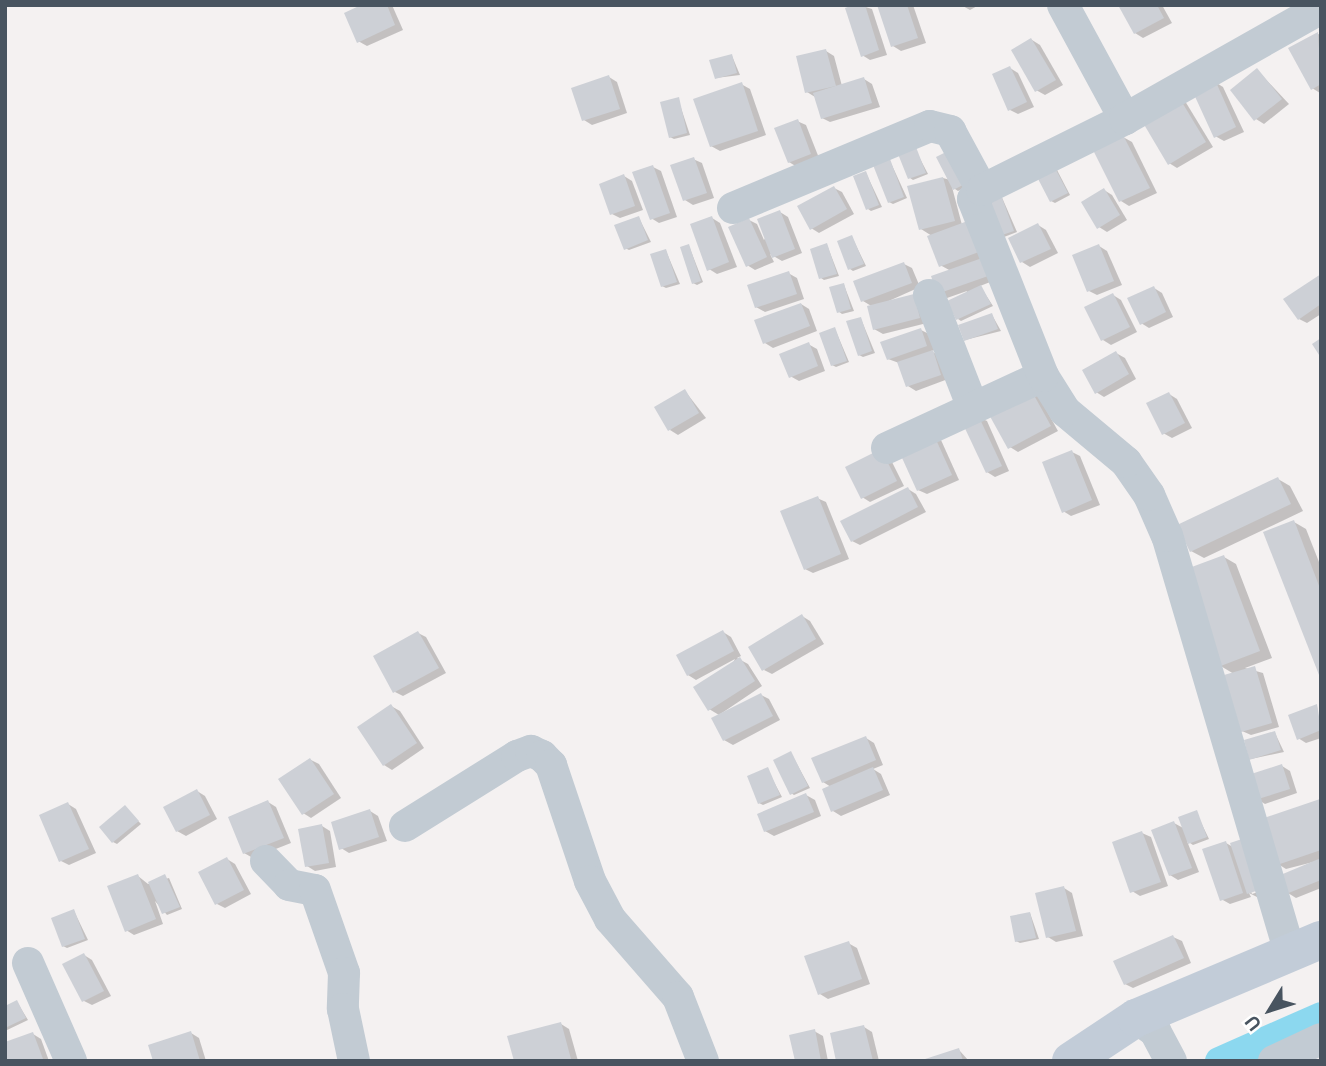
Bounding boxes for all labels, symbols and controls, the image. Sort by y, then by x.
north arrow [1235,975,1305,1045]
text: U [1239,1010,1267,1036]

